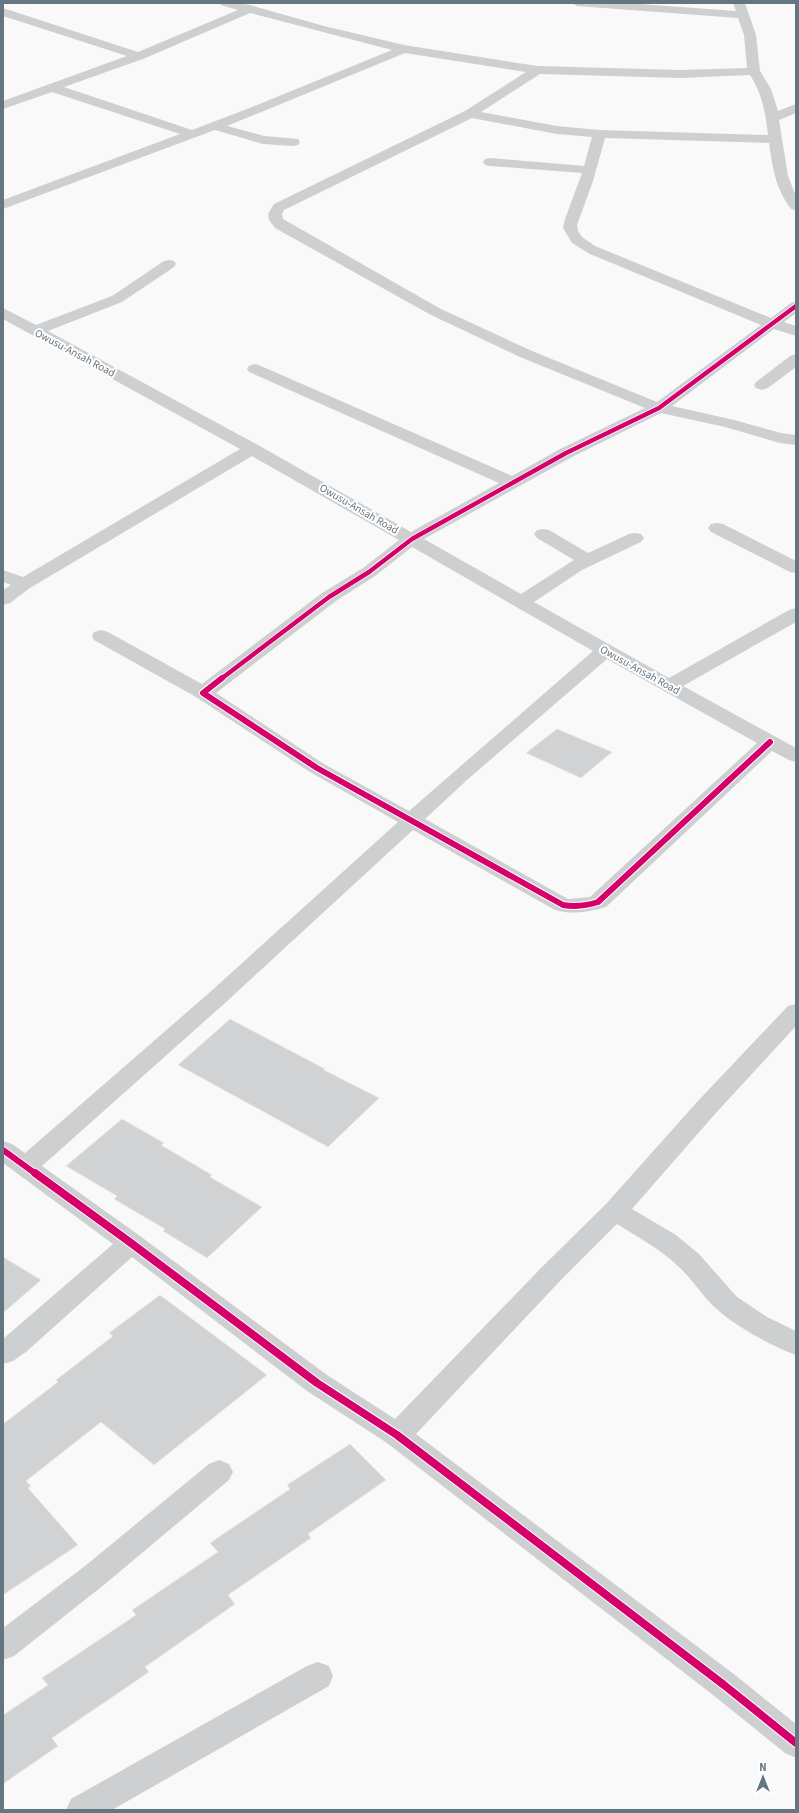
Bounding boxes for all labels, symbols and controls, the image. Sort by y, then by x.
street label: Owusu-Ansah Road [32,325,118,381]
street label: Owusu-Ansah Road [317,480,401,538]
street label: Owusu-Ansah Road [597,642,683,698]
north arrow [743,1757,783,1797]
text: N [759,1760,767,1775]

